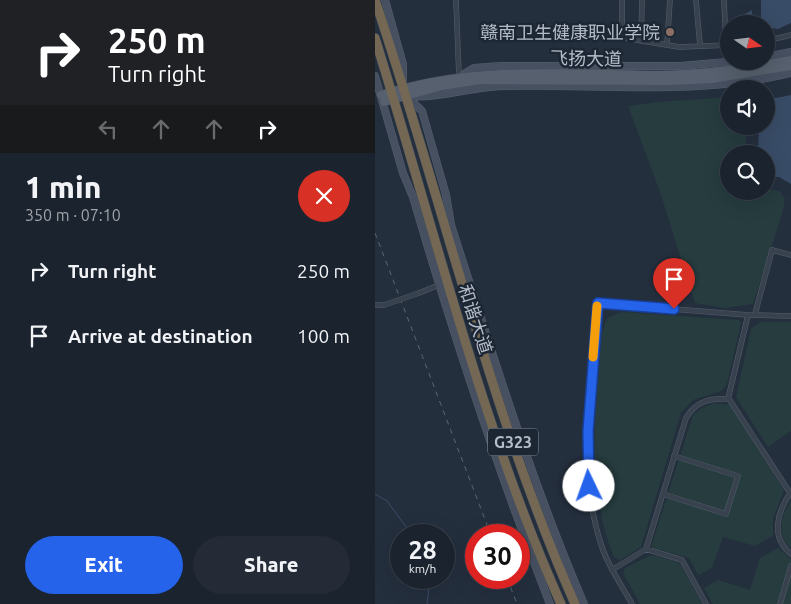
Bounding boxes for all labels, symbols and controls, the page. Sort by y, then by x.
north arrow [720,15,775,70]
map controls [720,15,775,200]
icon: right [25,20,90,85]
text: 250 m [108,20,206,60]
place label: 赣南卫生健康职业学院 [480,22,660,42]
marker: 赣南卫生健康职业学院 [664,26,676,38]
street label: 飞扬大道 [550,47,622,69]
text: Turn right [108,61,206,86]
button: sound [720,80,775,135]
icon: left [94,115,122,143]
icon: ahead [147,115,175,143]
icon: ahead [200,115,228,143]
icon: right [253,115,281,143]
button: search [720,145,775,200]
text: 1 min [25,170,101,204]
button: close [298,170,350,222]
text: 350 m · 07:10 [25,206,121,224]
icon: right [25,257,53,285]
pin [653,258,695,309]
text: Turn right [68,260,156,282]
text: 250 m [297,260,350,282]
icon: arrive [660,265,688,293]
street label: 和谐大道 [455,282,497,356]
icon: arrive [25,322,53,350]
text: Arrive at destination [68,325,253,347]
text: 100 m [297,325,350,347]
road number: G323 [488,428,538,456]
position arrow [562,459,614,511]
speed limit sign: 30 [465,524,530,589]
button: Exit [25,536,183,594]
button: Share [193,536,350,594]
text: 28 [408,536,437,564]
text: km/h [409,562,436,575]

